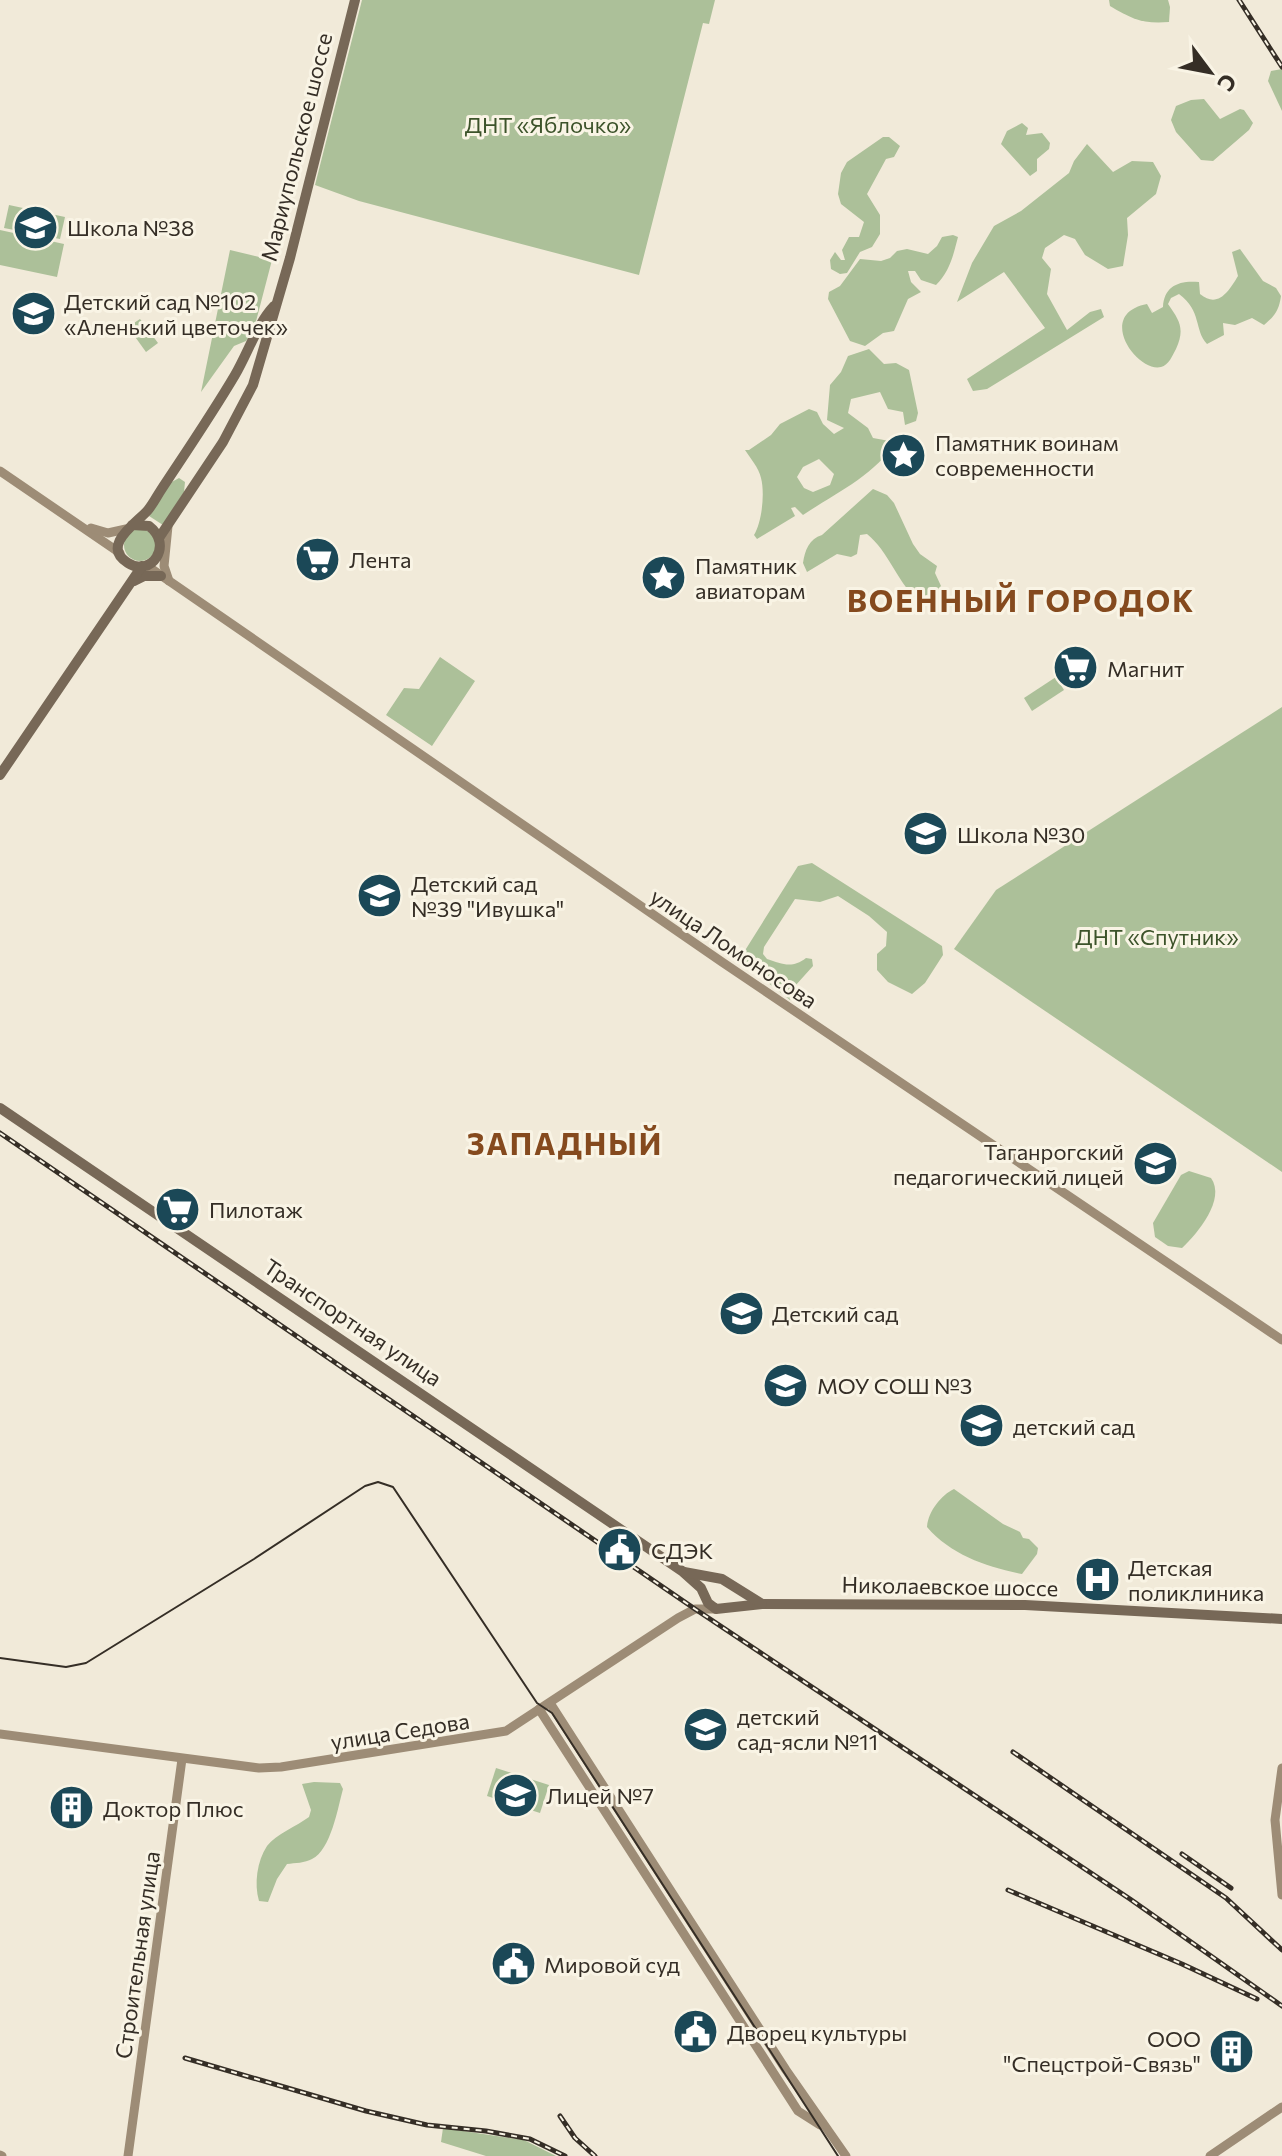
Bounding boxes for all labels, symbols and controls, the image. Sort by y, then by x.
street label: Мариупольское шоссе [255,30,337,264]
north arrow [1170,32,1250,112]
text: С [1212,69,1243,96]
park label: ДНТ «Яблочко» [465,111,631,138]
school or university icon: Школа №38 [12,203,60,251]
place label: Школа №38 [67,214,194,241]
place label: Детский сад №102 «Аленький цветочек» [64,288,288,340]
school or university icon: Детский сад №102 «Аленький цветочек» [9,290,57,338]
place label: Памятник воинам современности [935,429,1119,481]
place icon: Памятник воинам современности [880,431,928,479]
supermarket icon: Лента [294,535,342,583]
place label: Лента [349,546,411,573]
place label: Памятник авиаторам [695,552,805,604]
place icon: Памятник авиаторам [640,554,688,602]
district label: ВОЕННЫЙ ГОРОДОК [847,581,1195,618]
supermarket icon: Магнит [1052,644,1100,692]
place label: Магнит [1107,655,1184,682]
school or university icon: Школа №30 [902,810,950,858]
place label: Школа №30 [957,821,1085,848]
place label: Детский сад №39 "Ивушка" [411,870,564,922]
school or university icon: Детский сад №39 "Ивушка" [356,872,404,920]
street label: улица Ломоносова [645,882,823,1014]
park label: ДНТ «Спутник» [1075,923,1239,950]
district label: ЗАПАДНЫЙ [467,1124,663,1161]
place label: Таганрогский педагогический лицей [893,1138,1124,1190]
school or university icon: Таганрогский педагогический лицей [1131,1140,1179,1188]
supermarket icon: Пилотаж [154,1185,202,1233]
place label: Пилотаж [209,1196,303,1223]
street label: Транспортная улица [259,1252,447,1392]
school or university icon: Детский сад [717,1289,765,1337]
place label: Детский сад [772,1300,898,1327]
school or university icon: МОУ СОШ №3 [762,1361,810,1409]
place label: МОУ СОШ №3 [817,1372,972,1399]
school or university icon: детский сад [958,1402,1006,1450]
place label: детский сад [1013,1413,1135,1440]
public building icon: СДЭК [596,1526,644,1574]
place label: СДЭК [651,1537,713,1564]
place label: Детская поликлиника [1128,1554,1264,1606]
hospital icon: Детская поликлиника [1073,1556,1121,1604]
street label: Николаевское шоссе [841,1571,1059,1601]
place label: детский сад-ясли №11 [737,1703,878,1755]
school or university icon: детский сад-ясли №11 [682,1705,730,1753]
street label: улица Седова [329,1707,471,1755]
school or university icon: Лицей №7 [491,1771,539,1819]
place label: Лицей №7 [546,1782,654,1809]
building icon: Доктор Плюс [48,1784,96,1832]
place label: Доктор Плюс [103,1795,244,1822]
street label: Строительная улица [109,1849,165,2061]
public building icon: Мировой суд [489,1940,537,1988]
place label: Мировой суд [544,1951,680,1978]
public building icon: Дворец культуры [672,2008,720,2056]
place label: Дворец культуры [727,2019,907,2046]
place label: ООО "Спецстрой-Связь" [1003,2025,1201,2077]
building icon: ООО "Спецстрой-Связь" [1208,2027,1256,2075]

